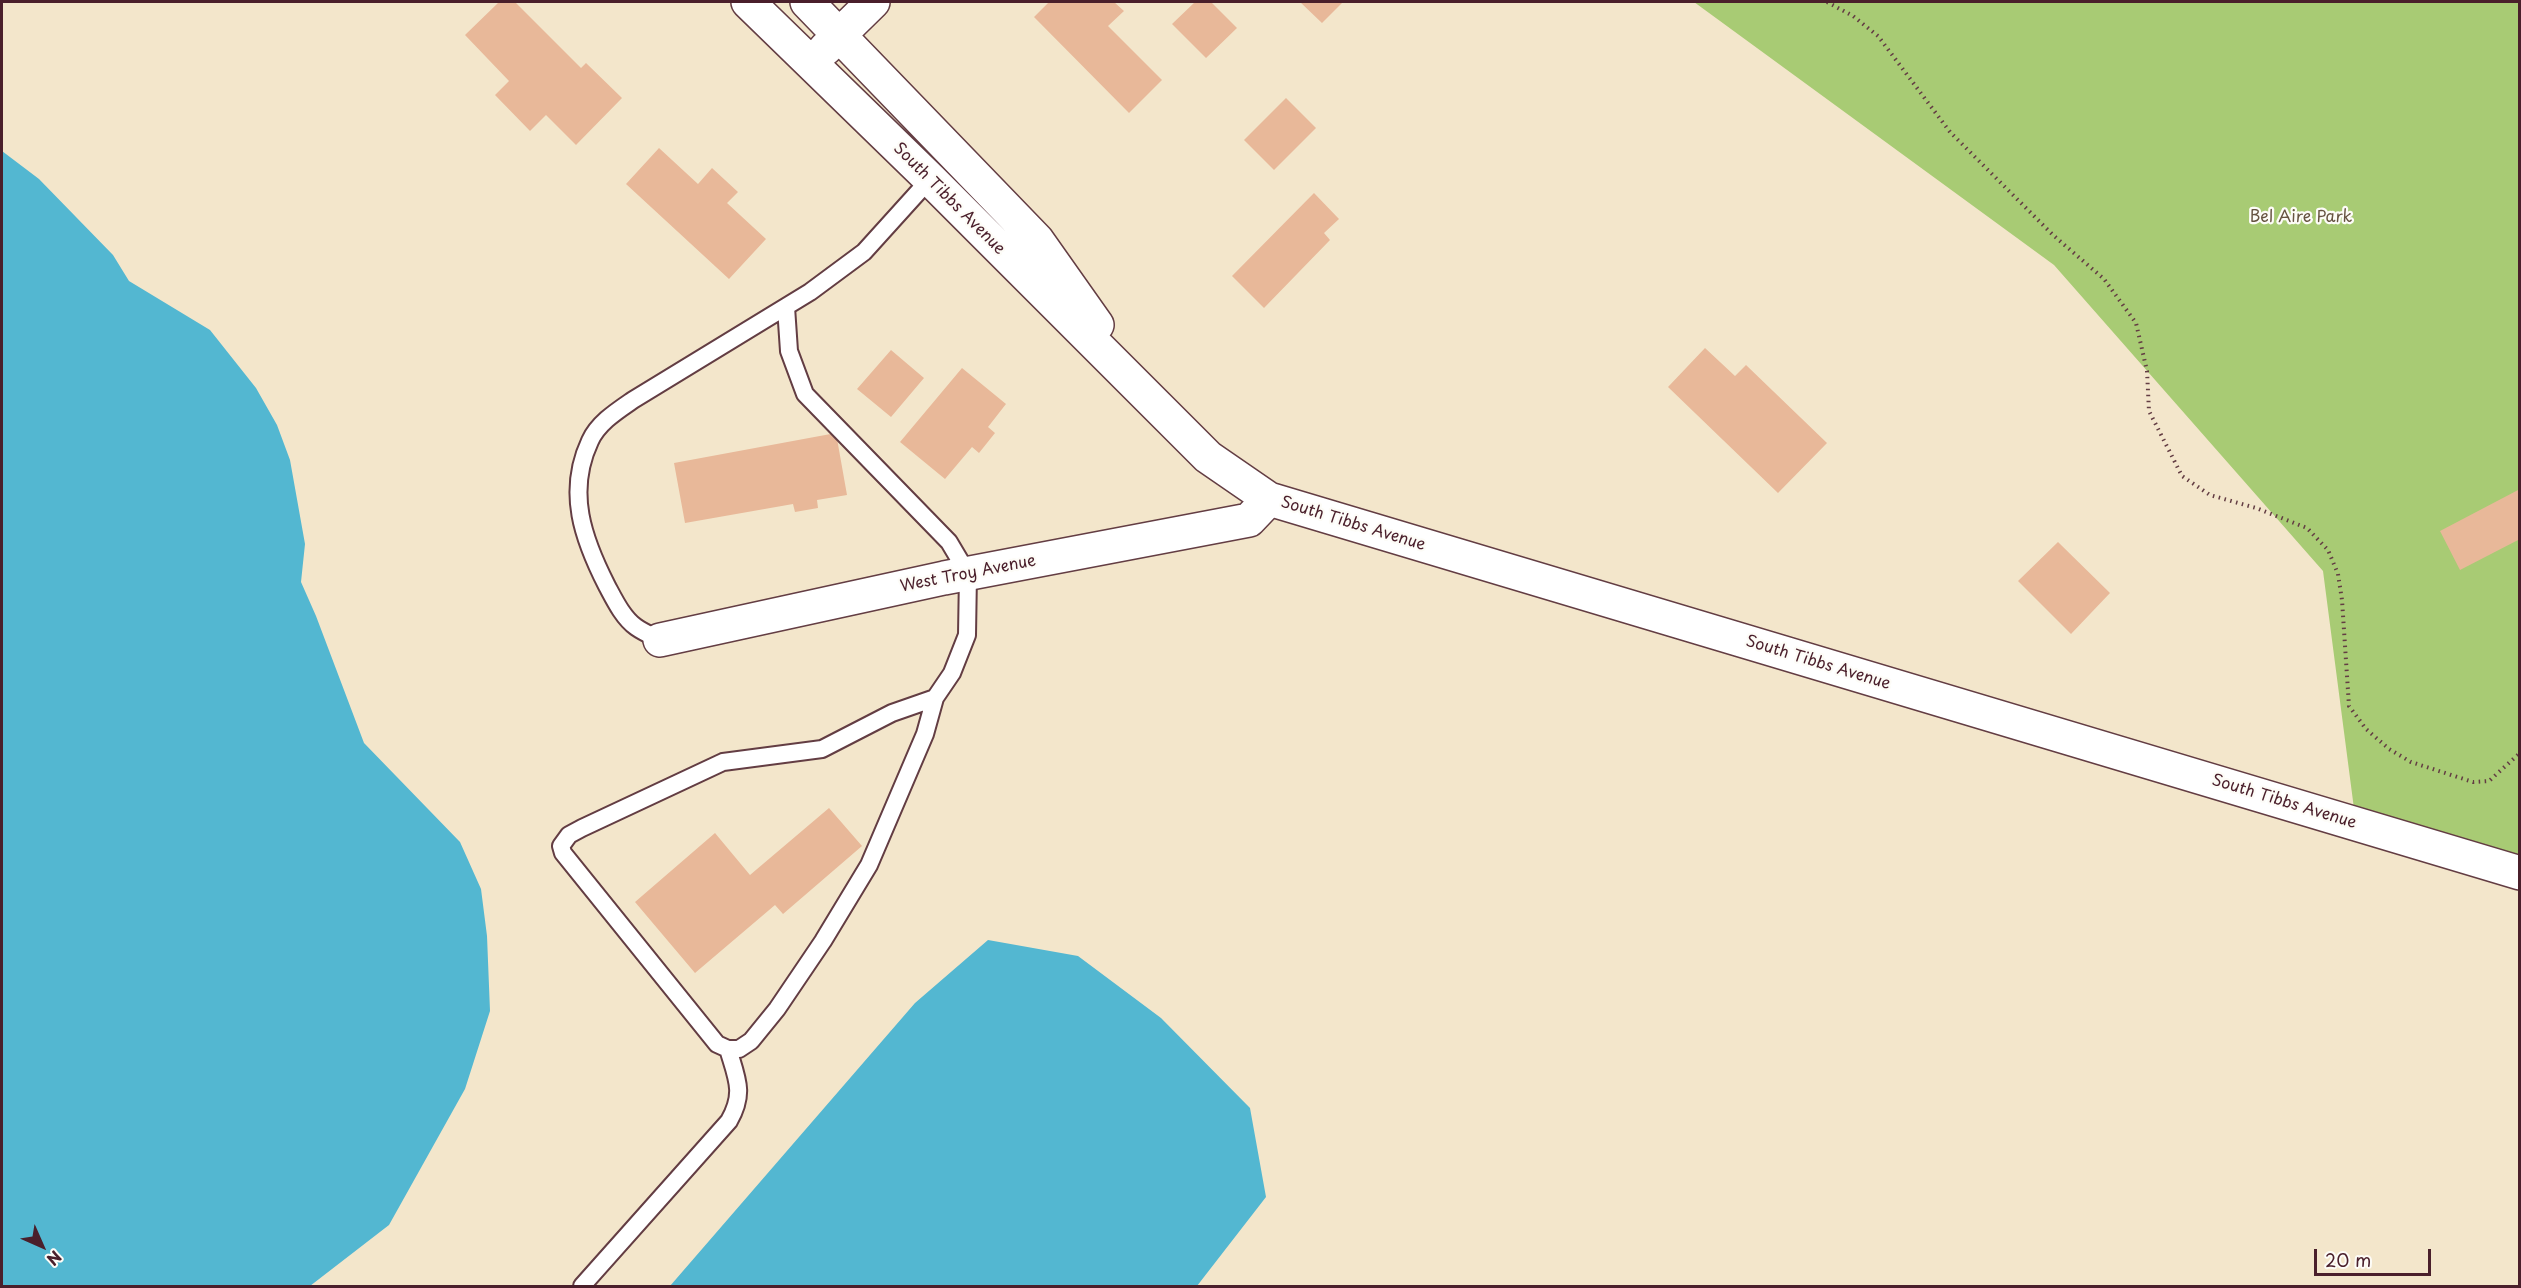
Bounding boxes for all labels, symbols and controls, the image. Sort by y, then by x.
street label: South Tibbs Avenue [889,139,1009,259]
park label: Bel Aire Park [2250,208,2352,228]
street label: South Tibbs Avenue [1278,493,1428,555]
street label: West Troy Avenue [898,551,1038,597]
street label: South Tibbs Avenue [1743,632,1893,694]
street label: South Tibbs Avenue [2209,771,2359,833]
north arrow [12,1216,72,1276]
scale bar [2317,1237,2434,1275]
text: N [42,1246,68,1272]
text: 20 m [2325,1246,2371,1273]

